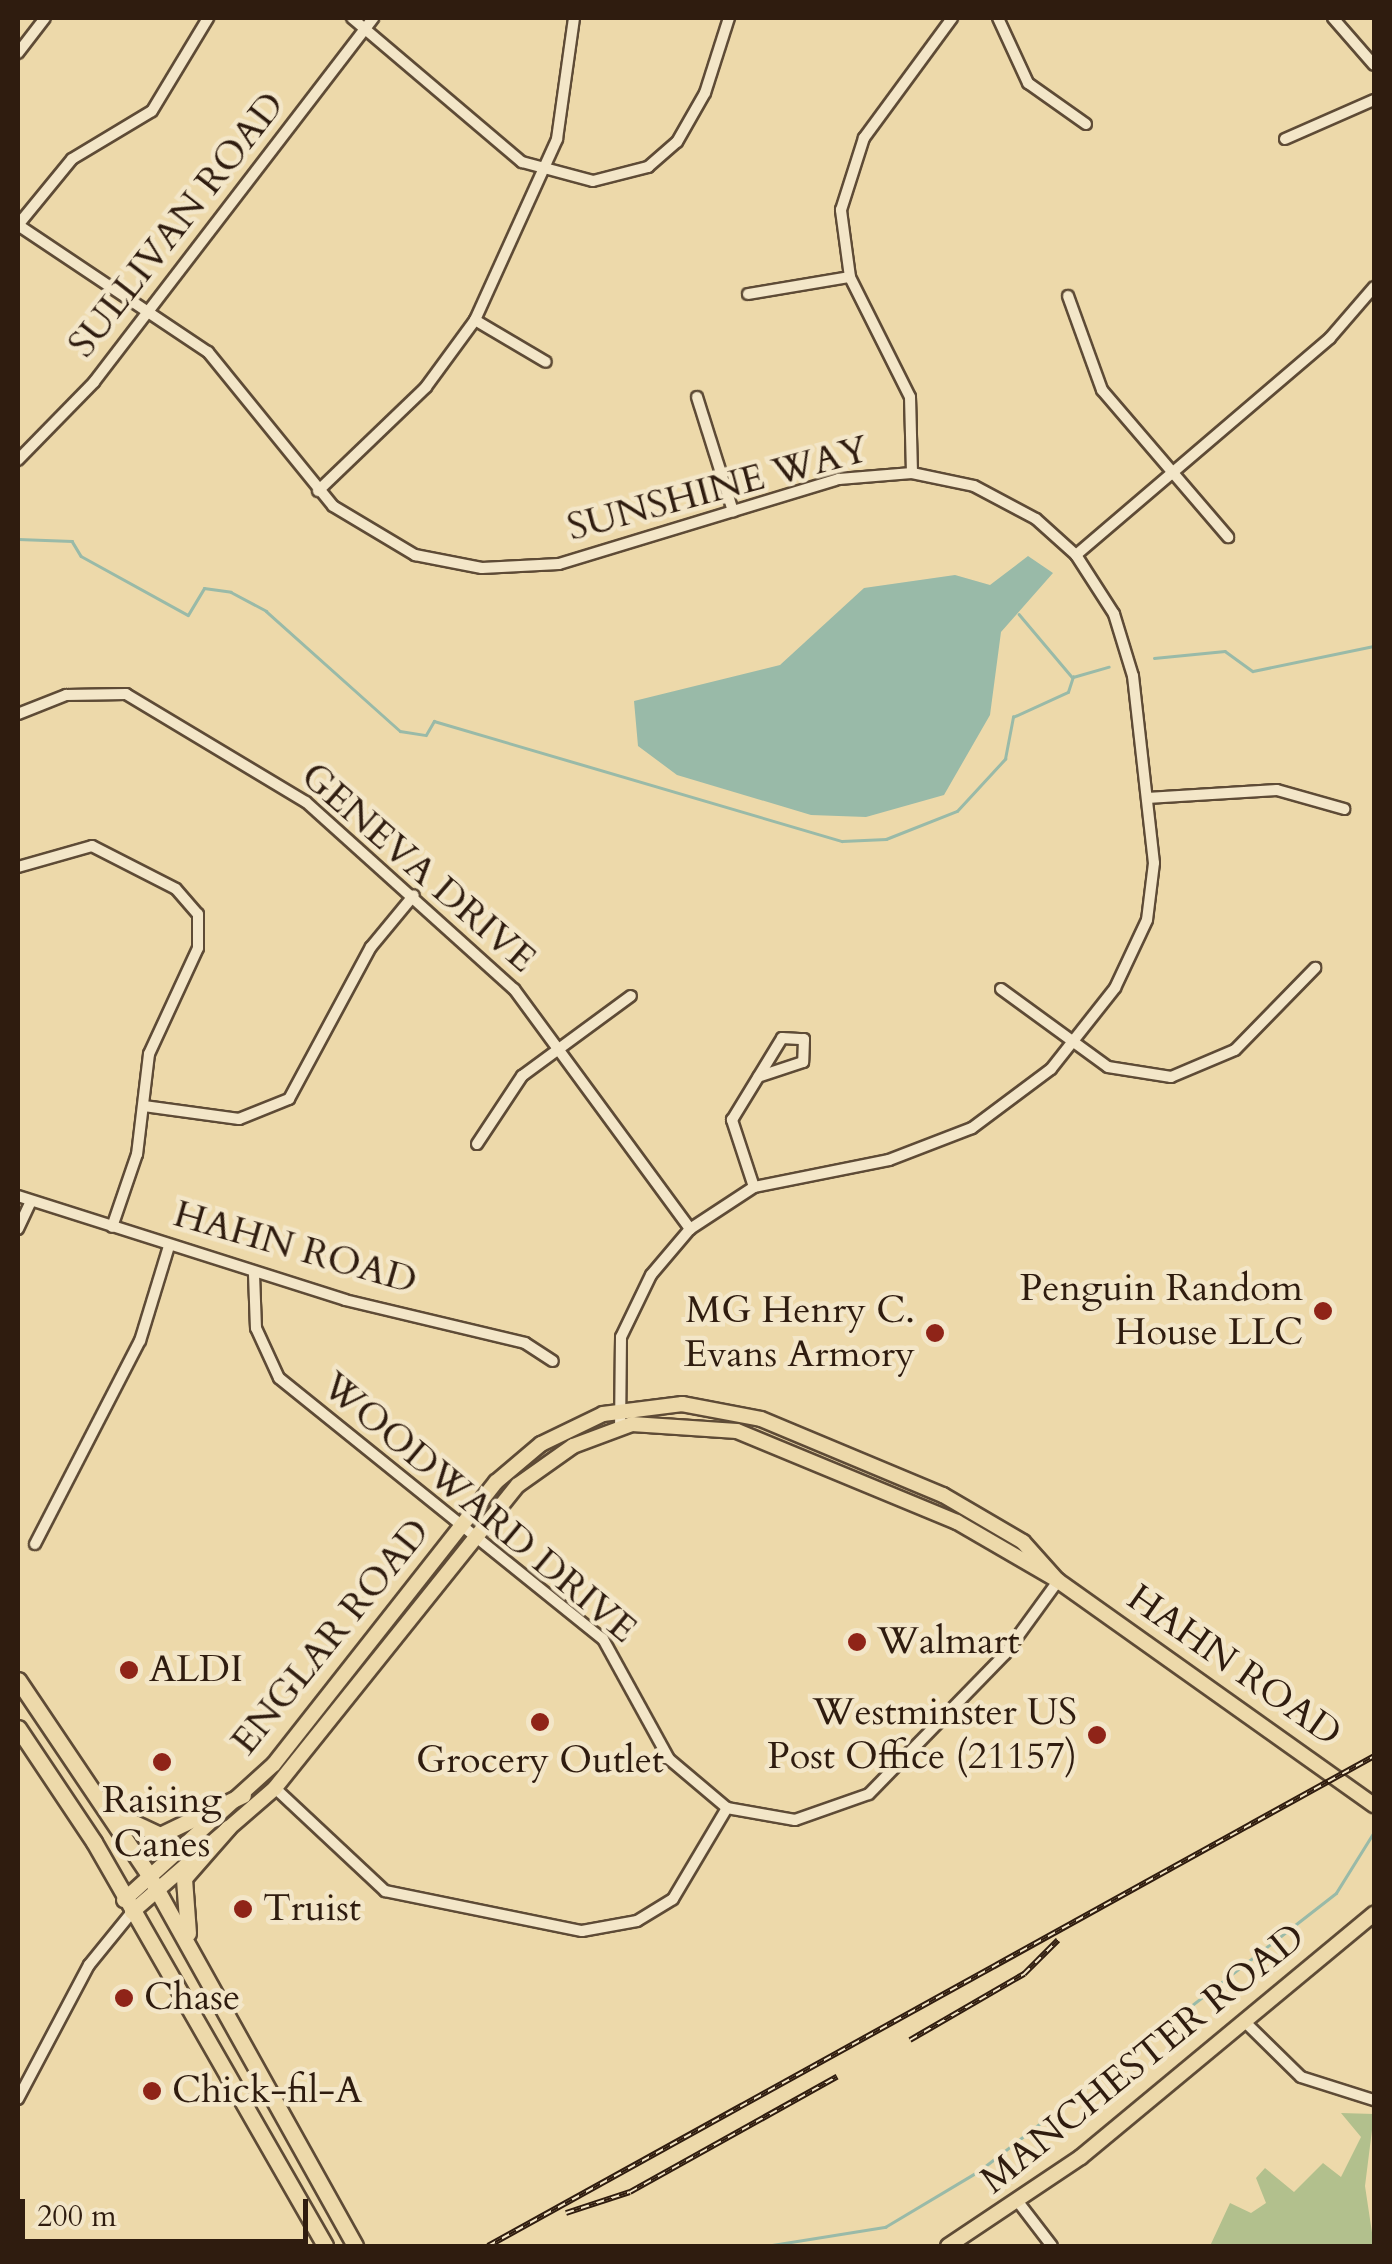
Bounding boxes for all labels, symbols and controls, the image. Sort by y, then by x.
street label: SULLIVAN ROAD [59,83,295,367]
street label: SUNSHINE WAY [563,427,873,551]
street label: GENEVA DRIVE [291,754,545,982]
street label: HAHN ROAD [168,1192,422,1304]
place label: Penguin Random House LLC [1020,1266,1303,1356]
place label: MG Henry C. Evans Armory [684,1288,915,1378]
marker: Penguin Random House LLC [1312,1300,1334,1322]
marker: MG Henry C. Evans Armory [924,1322,946,1344]
street label: WOODWARD DRIVE [312,1363,646,1653]
street label: ENGLAR ROAD [222,1510,440,1764]
street label: HAHN ROAD [1118,1576,1350,1756]
place label: Walmart [877,1619,1019,1665]
marker: Walmart [846,1631,868,1653]
place label: ALDI [149,1647,243,1693]
marker: ALDI [118,1659,140,1681]
place label: Westminster US Post Office (21157) [767,1690,1077,1780]
marker: Grocery Outlet [529,1711,551,1733]
marker: Westminster US Post Office (21157) [1086,1724,1108,1746]
place label: Grocery Outlet [416,1738,664,1784]
marker: Raising Canes [151,1751,173,1773]
place label: Raising Canes [102,1778,222,1868]
place label: Truist [263,1886,361,1932]
marker: Truist [232,1898,254,1920]
street label: MANCHESTER ROAD [972,1914,1314,2204]
place label: Chase [144,1975,240,2021]
marker: Chase [113,1987,135,2009]
place label: Chick-fil-A [172,2068,362,2114]
marker: Chick-fil-A [141,2080,163,2102]
scale bar [25,2179,312,2241]
text: 200 m [37,2196,117,2237]

